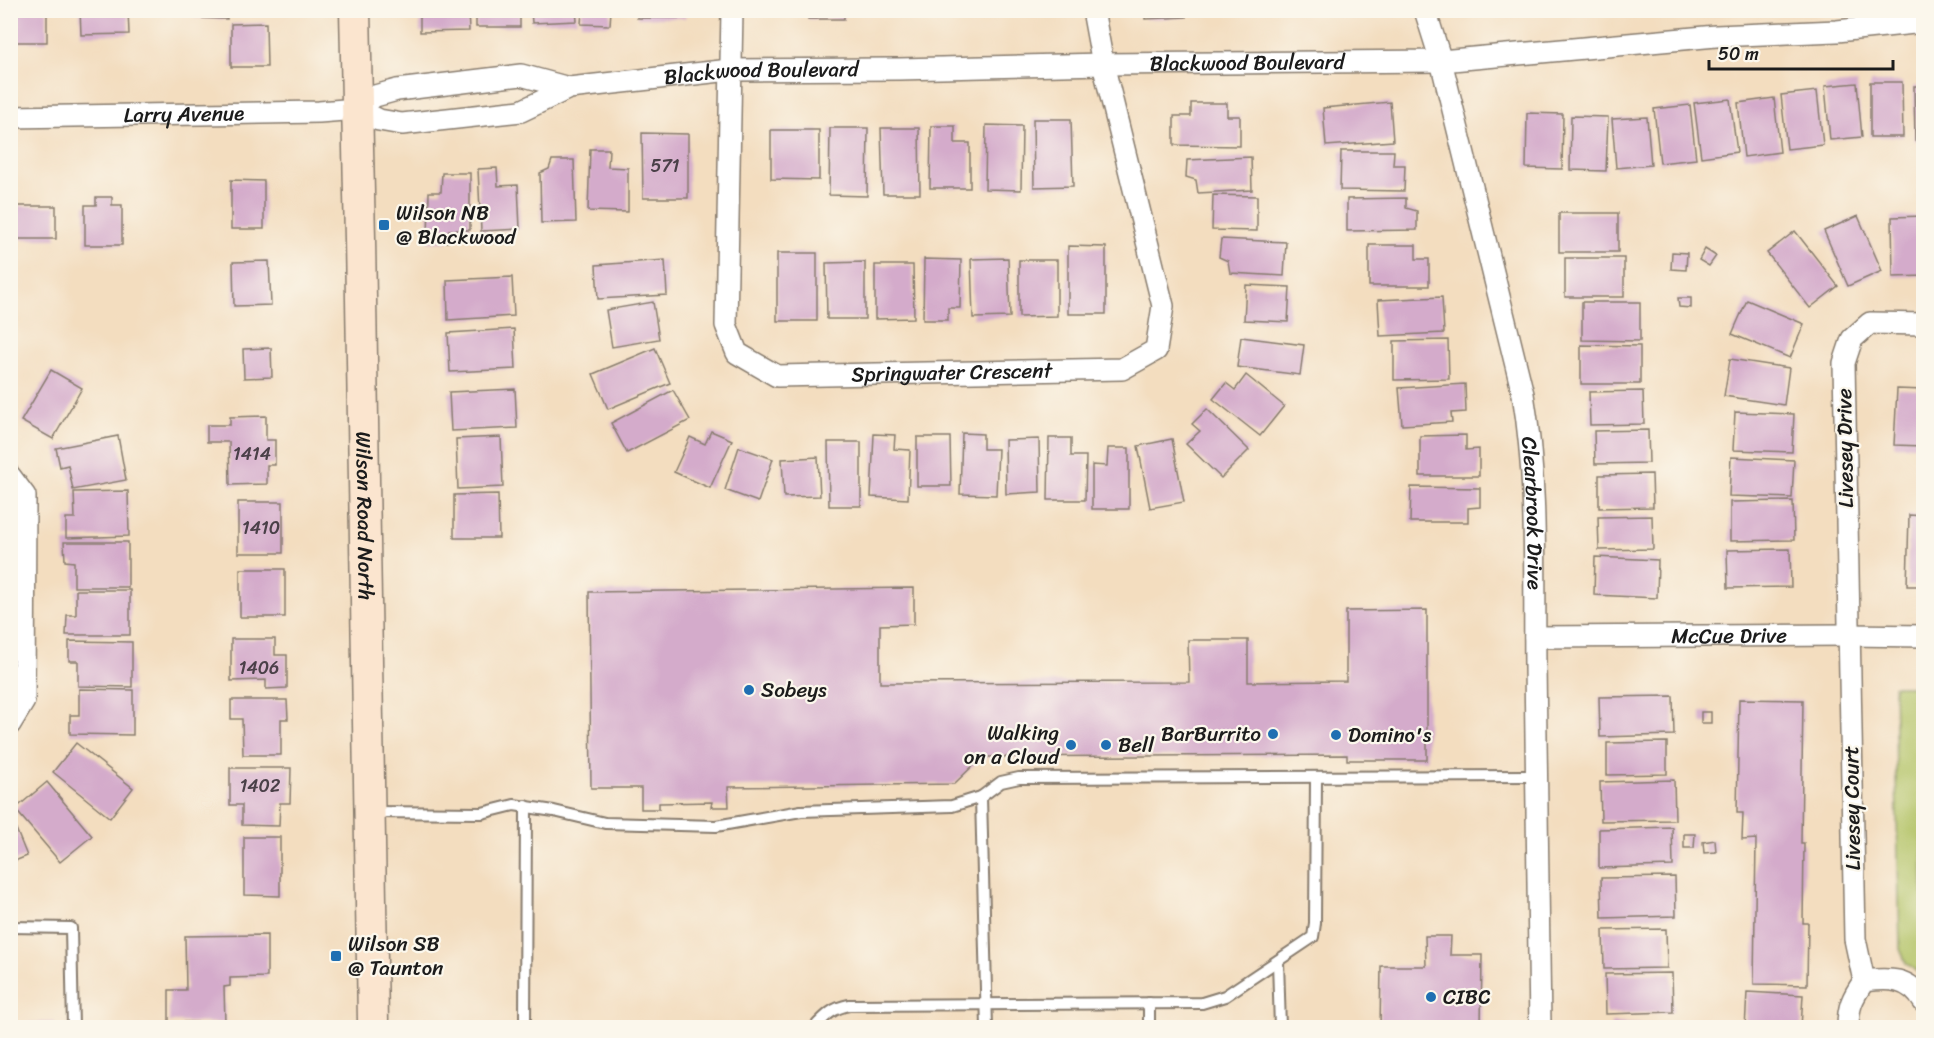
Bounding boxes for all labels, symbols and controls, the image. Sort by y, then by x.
scale bar [1709,33,1894,71]
text: 50 m [1718,38,1759,70]
street label: Blackwood Boulevard [1149,43,1347,83]
street label: Blackwood Boulevard [662,50,861,96]
street label: Larry Avenue [123,94,245,134]
house number: 571 [651,150,680,182]
place label: Wilson NB @ Blackwood [396,194,518,256]
marker: Wilson NB @ Blackwood [377,218,391,232]
street label: Springwater Crescent [851,351,1054,393]
street label: Livesey Drive [1825,388,1865,508]
street label: Wilson Road North [344,431,385,601]
street label: Clearbrook Drive [1510,435,1554,590]
house number: 1414 [233,438,271,470]
house number: 1410 [242,512,280,544]
street label: McCue Drive [1671,616,1787,655]
house number: 1406 [239,652,279,684]
place label: Sobeys [761,671,827,709]
marker: Sobeys [742,683,756,697]
place label: Walking on a Cloud [964,714,1061,776]
place label: BarBurrito [1161,715,1261,753]
place label: Domino's [1348,716,1432,754]
place label: Bell [1118,726,1155,764]
marker: BarBurrito [1266,727,1280,741]
marker: Domino's [1329,728,1343,742]
marker: Walking on a Cloud [1064,738,1078,752]
marker: Bell [1099,738,1113,752]
street label: Livesey Court [1832,745,1872,871]
house number: 1402 [240,770,280,802]
place label: Wilson SB @ Taunton [348,925,443,987]
marker: Wilson SB @ Taunton [329,949,343,963]
place label: CIBC [1443,978,1491,1016]
marker: CIBC [1424,990,1438,1004]

